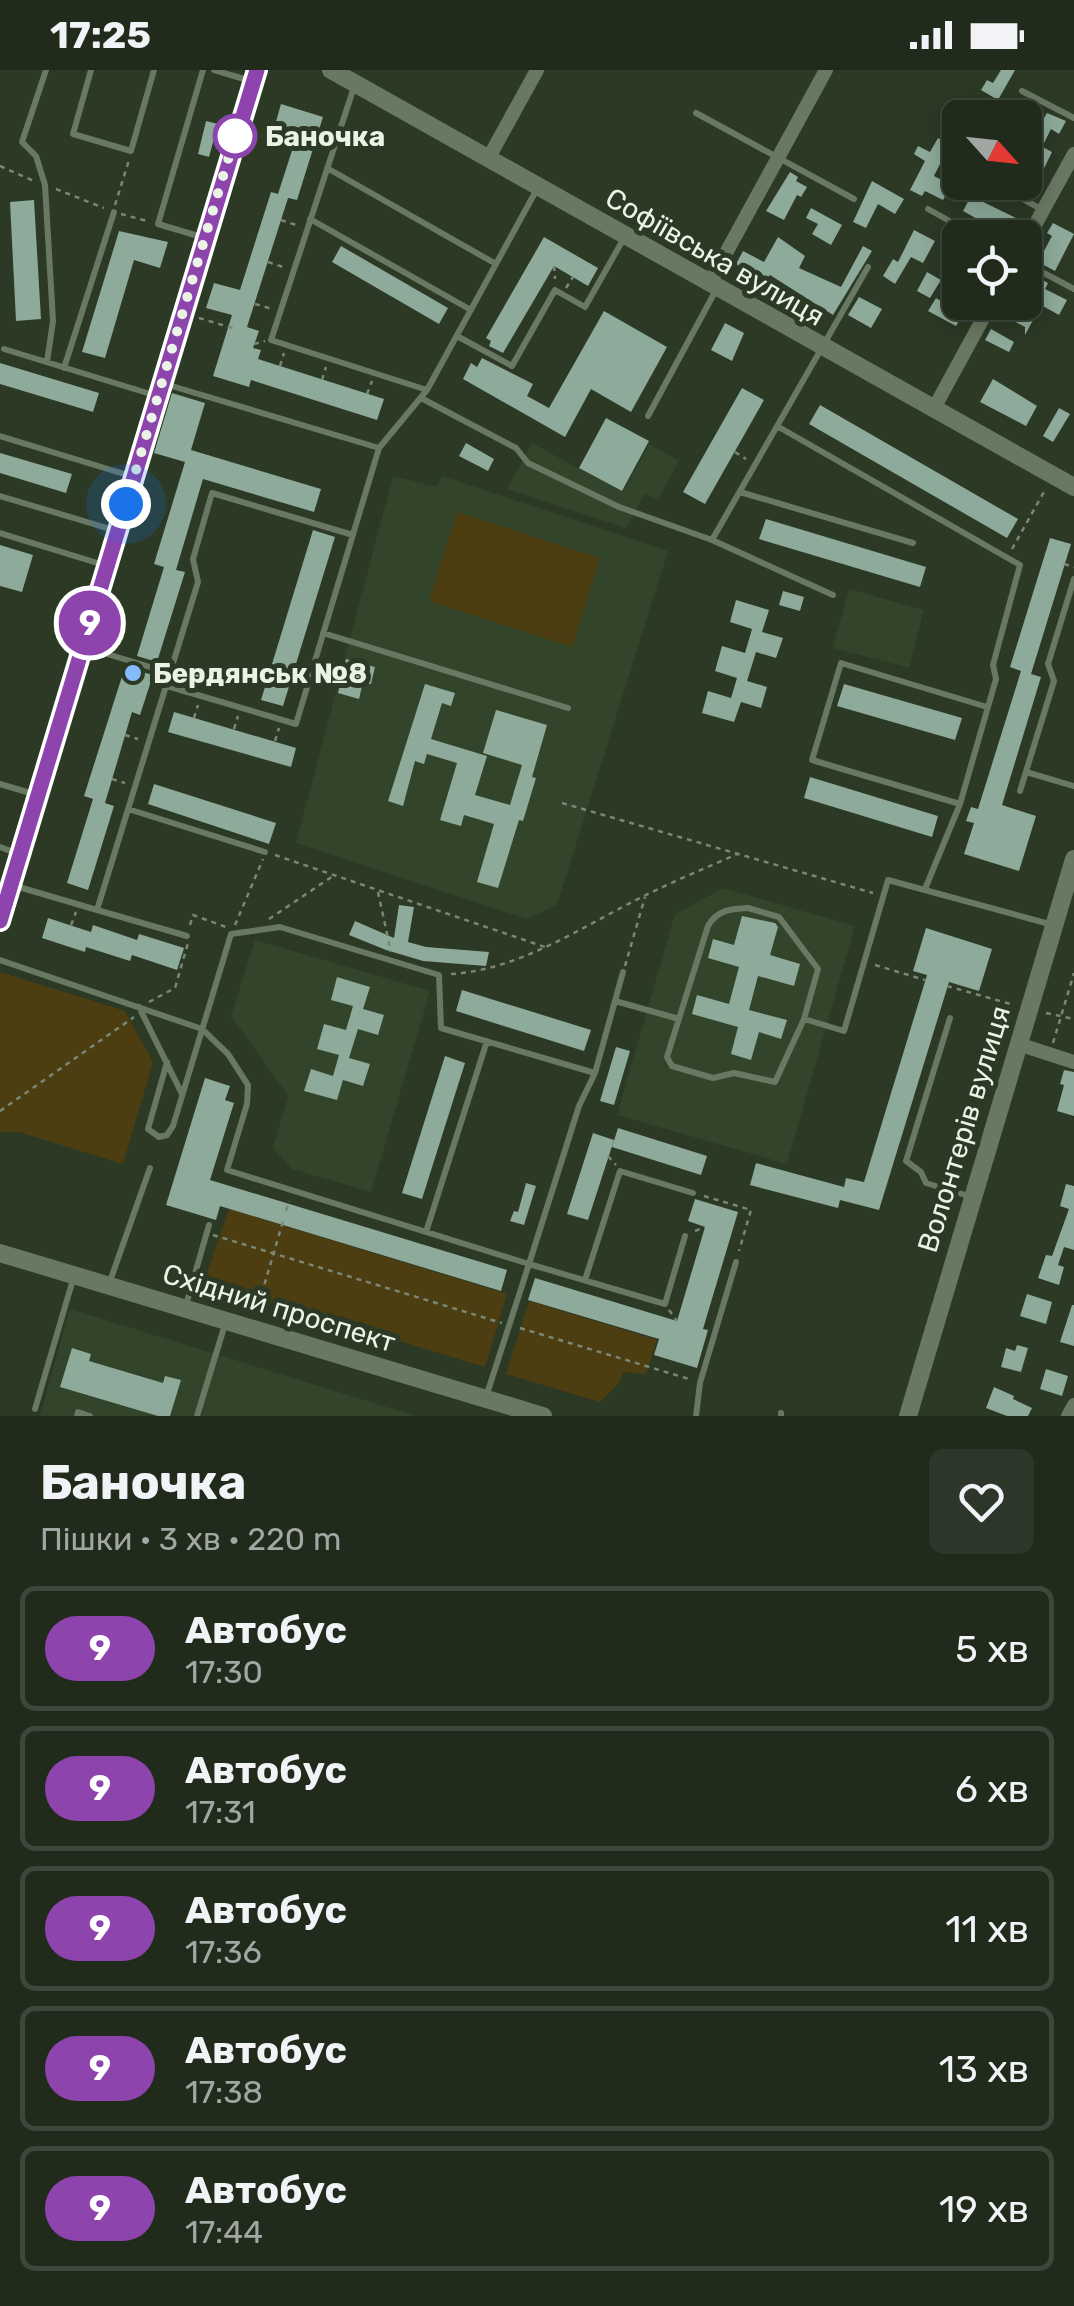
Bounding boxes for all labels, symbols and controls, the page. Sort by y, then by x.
text: 17:25 [50,12,151,58]
north arrow [942,100,1042,200]
map controls [942,100,1042,320]
marker: Баночка [214,115,256,157]
place label: Баночка [265,120,385,153]
street label: Софіївська вулиця [600,181,830,333]
button: locate [942,220,1042,320]
your location [101,479,151,529]
line badge: 9 [58,590,122,656]
text: 9 [79,602,101,644]
place label: Бердянськ №8 [153,657,367,690]
marker: Бердянськ №8 [122,662,144,684]
street label: Волонтерів вулиця [911,1002,1017,1256]
street label: Східний проспект [159,1257,399,1359]
button: heart [929,1449,1034,1554]
text: Баночка [40,1454,246,1511]
text: Пішки · 3 хв · 220 m [40,1520,341,1558]
text: Автобус [185,1607,347,1653]
text: 5 хв [955,1626,1029,1672]
text: 9 [89,1627,111,1669]
text: 17:30 [185,1653,263,1691]
text: Автобус [185,1747,347,1793]
text: 6 хв [955,1766,1029,1812]
text: 9 [89,1767,111,1809]
text: 17:31 [185,1793,256,1831]
text: Автобус [185,1887,347,1933]
text: 11 хв [945,1906,1029,1952]
text: 9 [89,1907,111,1949]
text: 17:36 [185,1933,262,1971]
text: Автобус [185,2027,347,2073]
text: 13 хв [939,2046,1029,2092]
text: 9 [89,2047,111,2089]
text: 17:38 [185,2073,263,2111]
text: Автобус [185,2167,347,2213]
text: 19 хв [939,2186,1029,2232]
text: 9 [89,2187,111,2229]
text: 17:44 [185,2213,263,2251]

